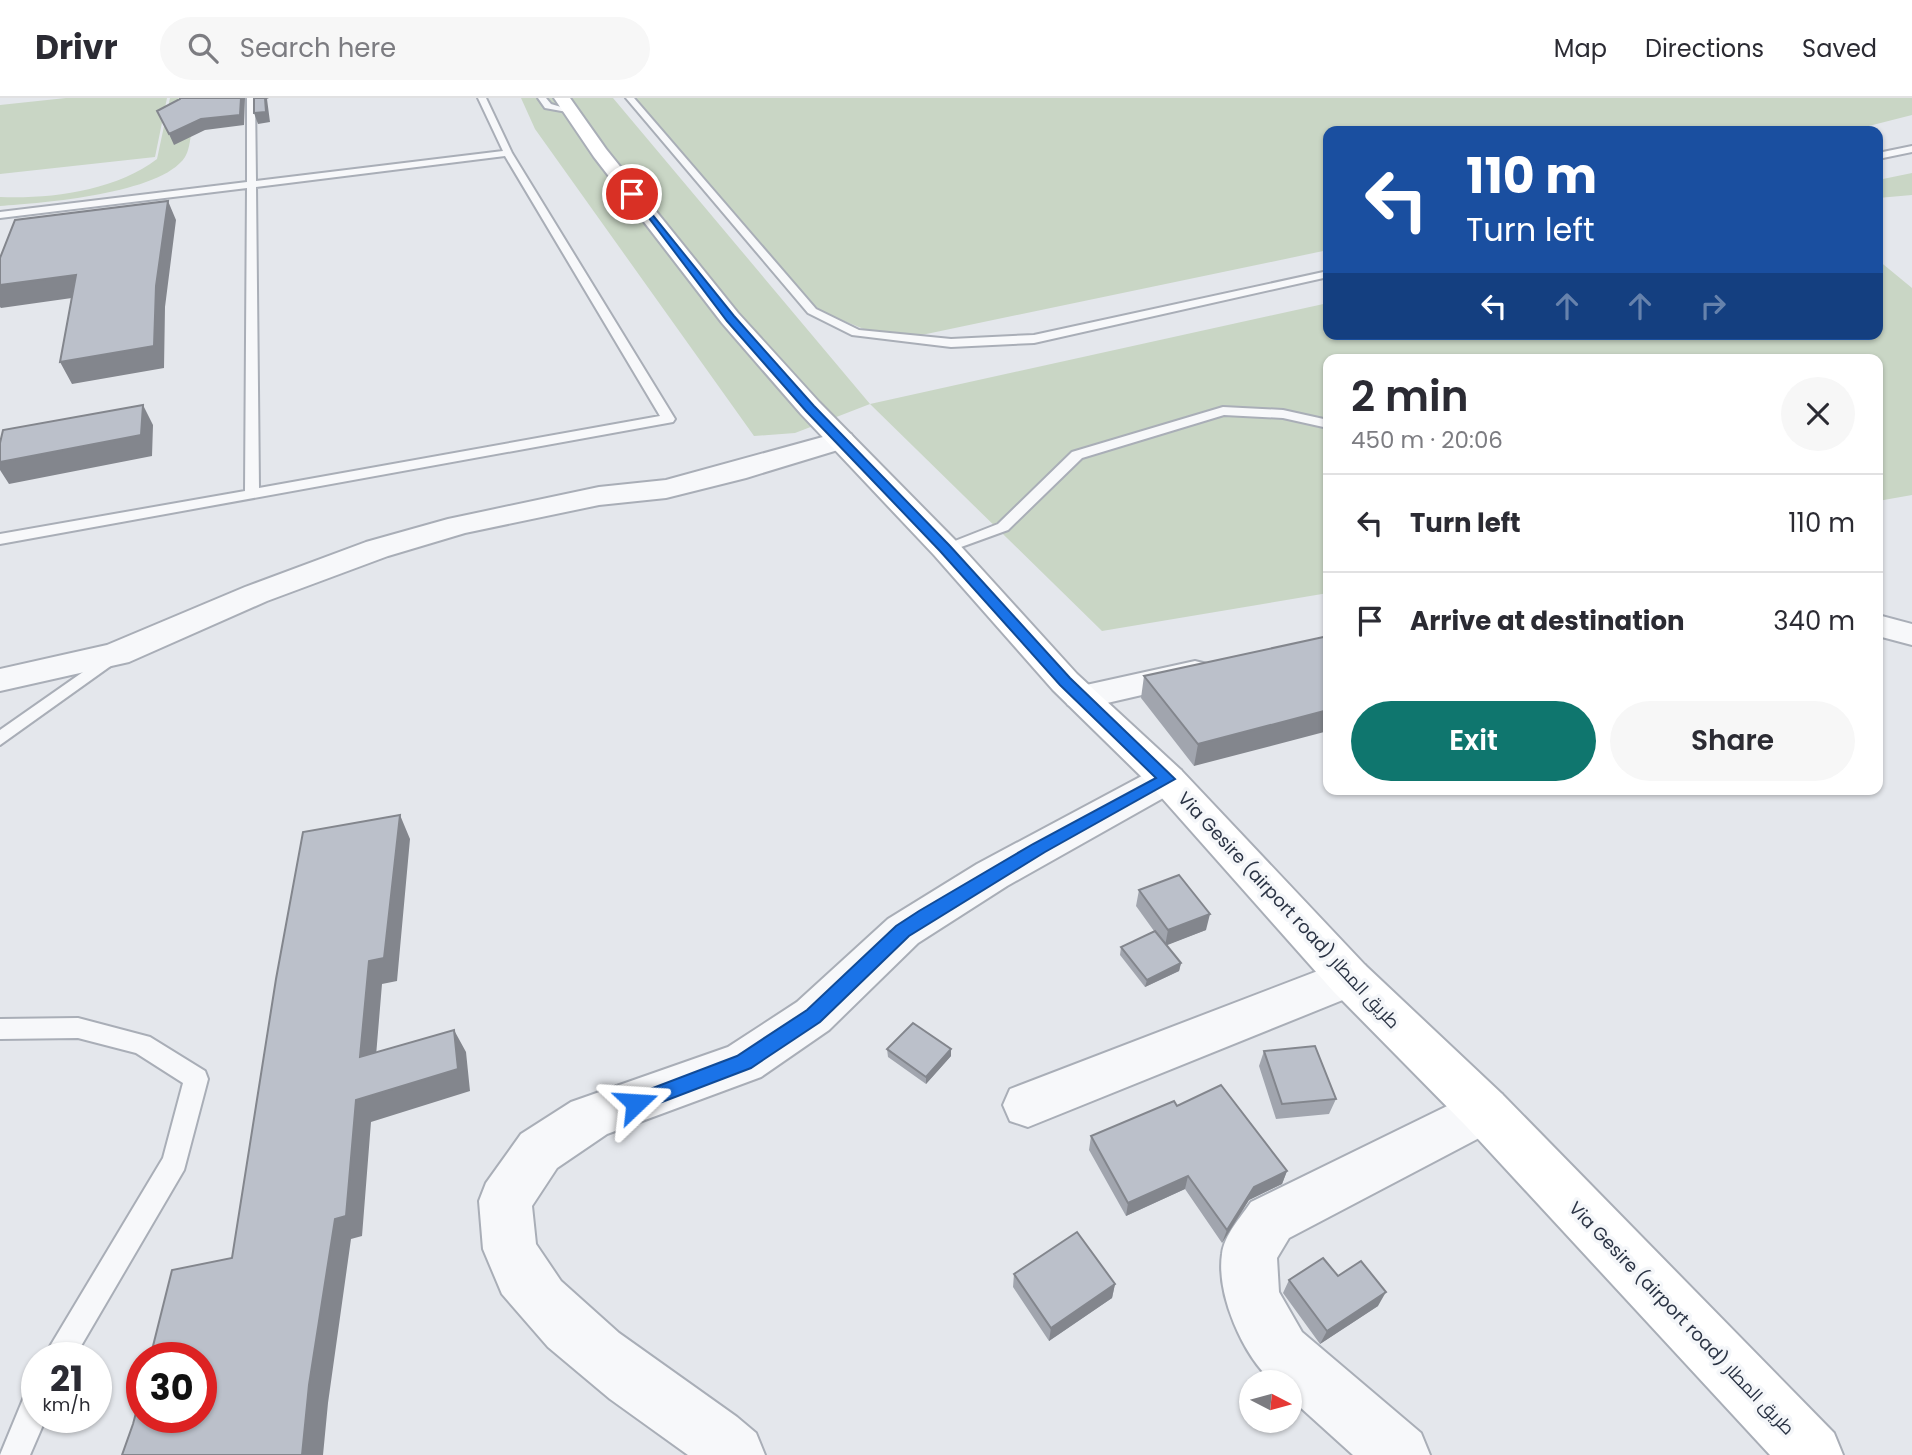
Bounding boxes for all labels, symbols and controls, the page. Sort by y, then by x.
search box [160,17,650,80]
text: Drivr [35,24,118,71]
icon: search [184,29,222,67]
text: Search here [240,30,396,66]
text: Map [1554,32,1607,65]
text: Directions [1645,32,1764,65]
text: Saved [1802,32,1877,65]
text: 110 m [1466,142,1597,210]
icon: left [1351,154,1442,245]
pin [602,164,662,224]
icon: arrive [613,175,651,213]
text: Turn left [1466,207,1595,252]
icon: left [1475,287,1513,325]
icon: ahead [1548,287,1586,325]
icon: ahead [1621,287,1659,325]
icon: right [1694,287,1732,325]
text: 2 min [1351,367,1469,426]
button: close [1781,377,1855,451]
text: 450 m · 20:06 [1351,424,1503,456]
icon: left [1351,504,1389,542]
text: Turn left [1410,505,1521,541]
text: 110 m [1788,505,1855,541]
icon: arrive [1351,602,1389,640]
text: Arrive at destination [1410,603,1685,639]
text: 340 m [1773,603,1855,639]
button: Exit [1351,701,1596,781]
button: Share [1610,701,1855,781]
street label: Via Gesire (airport road) طريق المطار [1172,786,1406,1034]
position arrow [599,1066,673,1140]
street label: Via Gesire (airport road) طريق المطار [1563,1196,1801,1440]
speed limit sign: 30 [126,1342,217,1433]
text: 21 [50,1354,83,1403]
north arrow [1239,1370,1302,1433]
map controls [1239,1370,1302,1433]
text: km/h [43,1392,90,1417]

